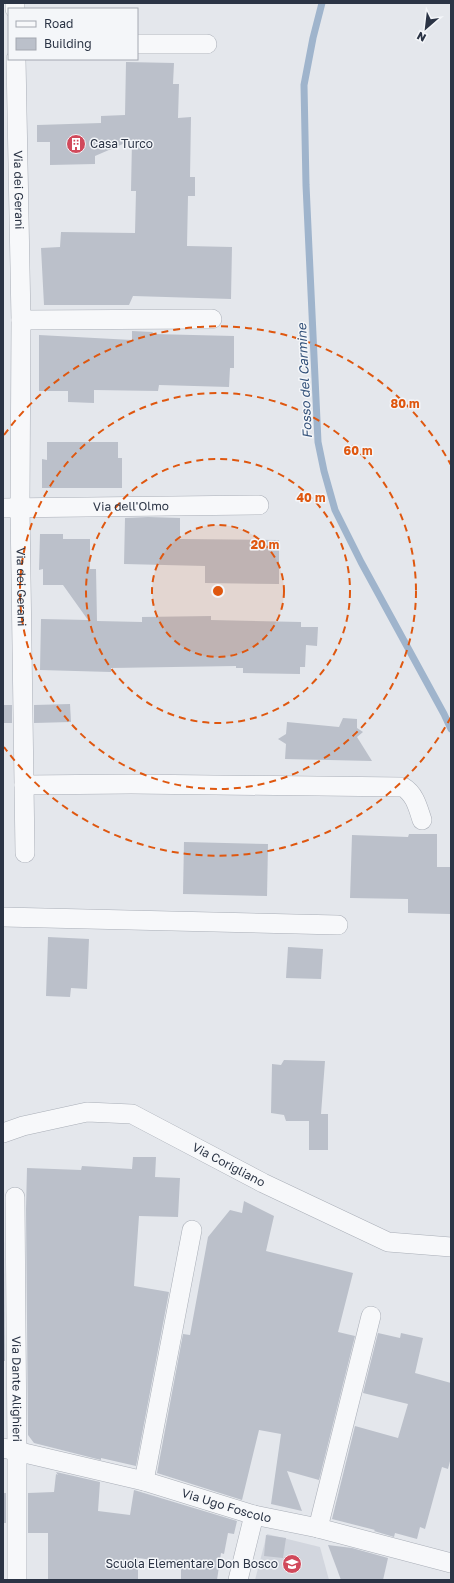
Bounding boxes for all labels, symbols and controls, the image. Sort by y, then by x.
legend [8,8,138,60]
north arrow [406,8,446,48]
text: Road [44,16,73,31]
text: N [414,30,428,45]
text: Building [44,36,92,51]
building icon: Casa Turco [65,133,87,155]
place label: Casa Turco [90,136,153,151]
street label: Via dei Gerani [11,150,27,230]
water label: Fosso del Carmine [293,322,315,439]
text: 80 m [391,396,419,411]
text: 60 m [344,443,372,458]
text: 40 m [297,490,325,505]
street label: Via dell'Olmo [93,498,169,514]
text: 20 m [251,537,279,552]
street label: Via dei Gerani [14,547,30,627]
centre of rings [211,584,225,598]
street label: Via Corigliano [190,1139,268,1190]
street label: Via Dante Alighieri [9,1336,25,1442]
street label: Via Ugo Foscolo [180,1485,273,1525]
school or university icon: Scuola Elementare Don Bosco [281,1553,303,1575]
place label: Scuola Elementare Don Bosco [105,1556,278,1571]

